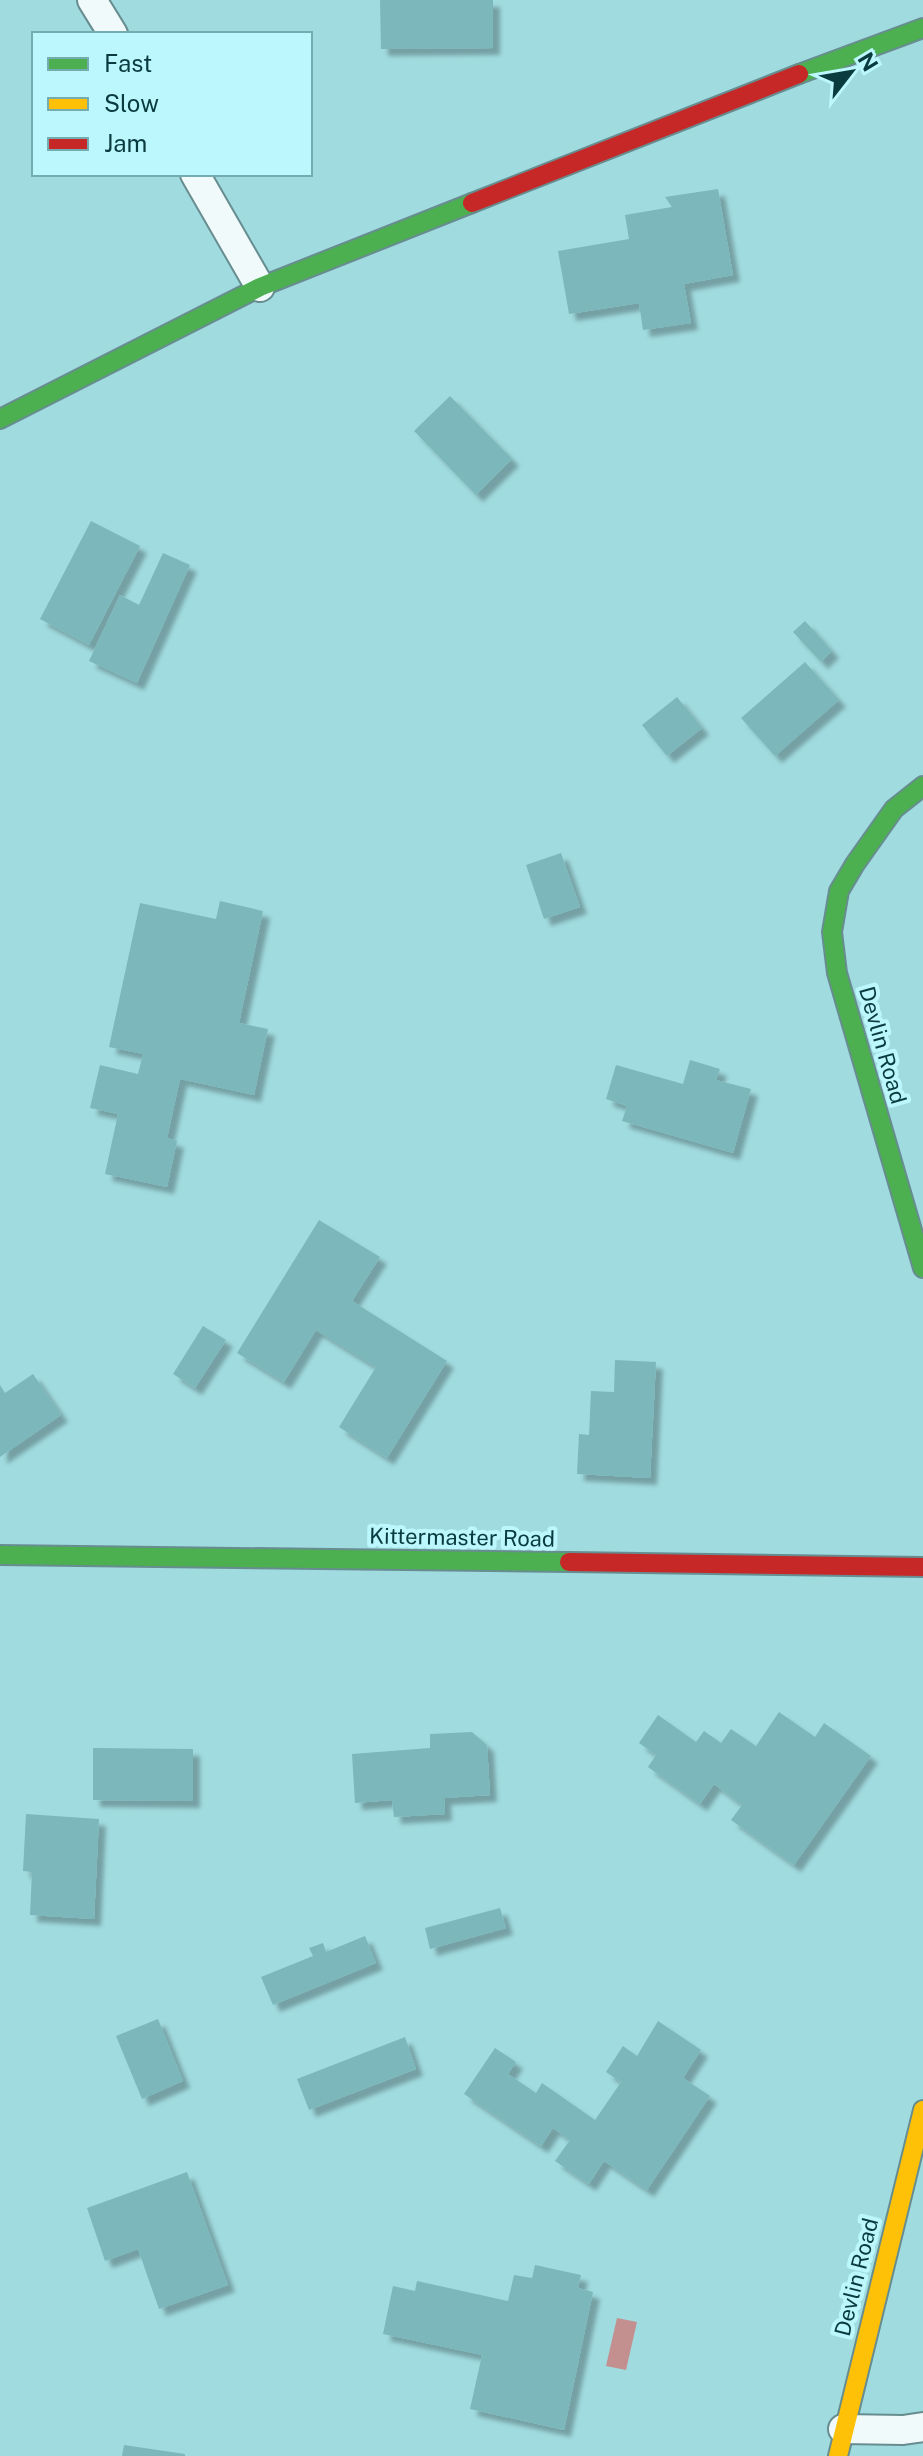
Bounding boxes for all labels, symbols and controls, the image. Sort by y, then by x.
legend [32,32,312,176]
north arrow [811,32,891,112]
text: N [853,48,884,76]
text: Fast [104,49,152,77]
text: Slow [104,89,159,117]
text: Jam [104,129,147,157]
street label: Devlin Road [854,983,912,1107]
street label: Kittermaster Road [369,1522,555,1552]
street label: Devlin Road [829,2215,883,2339]

